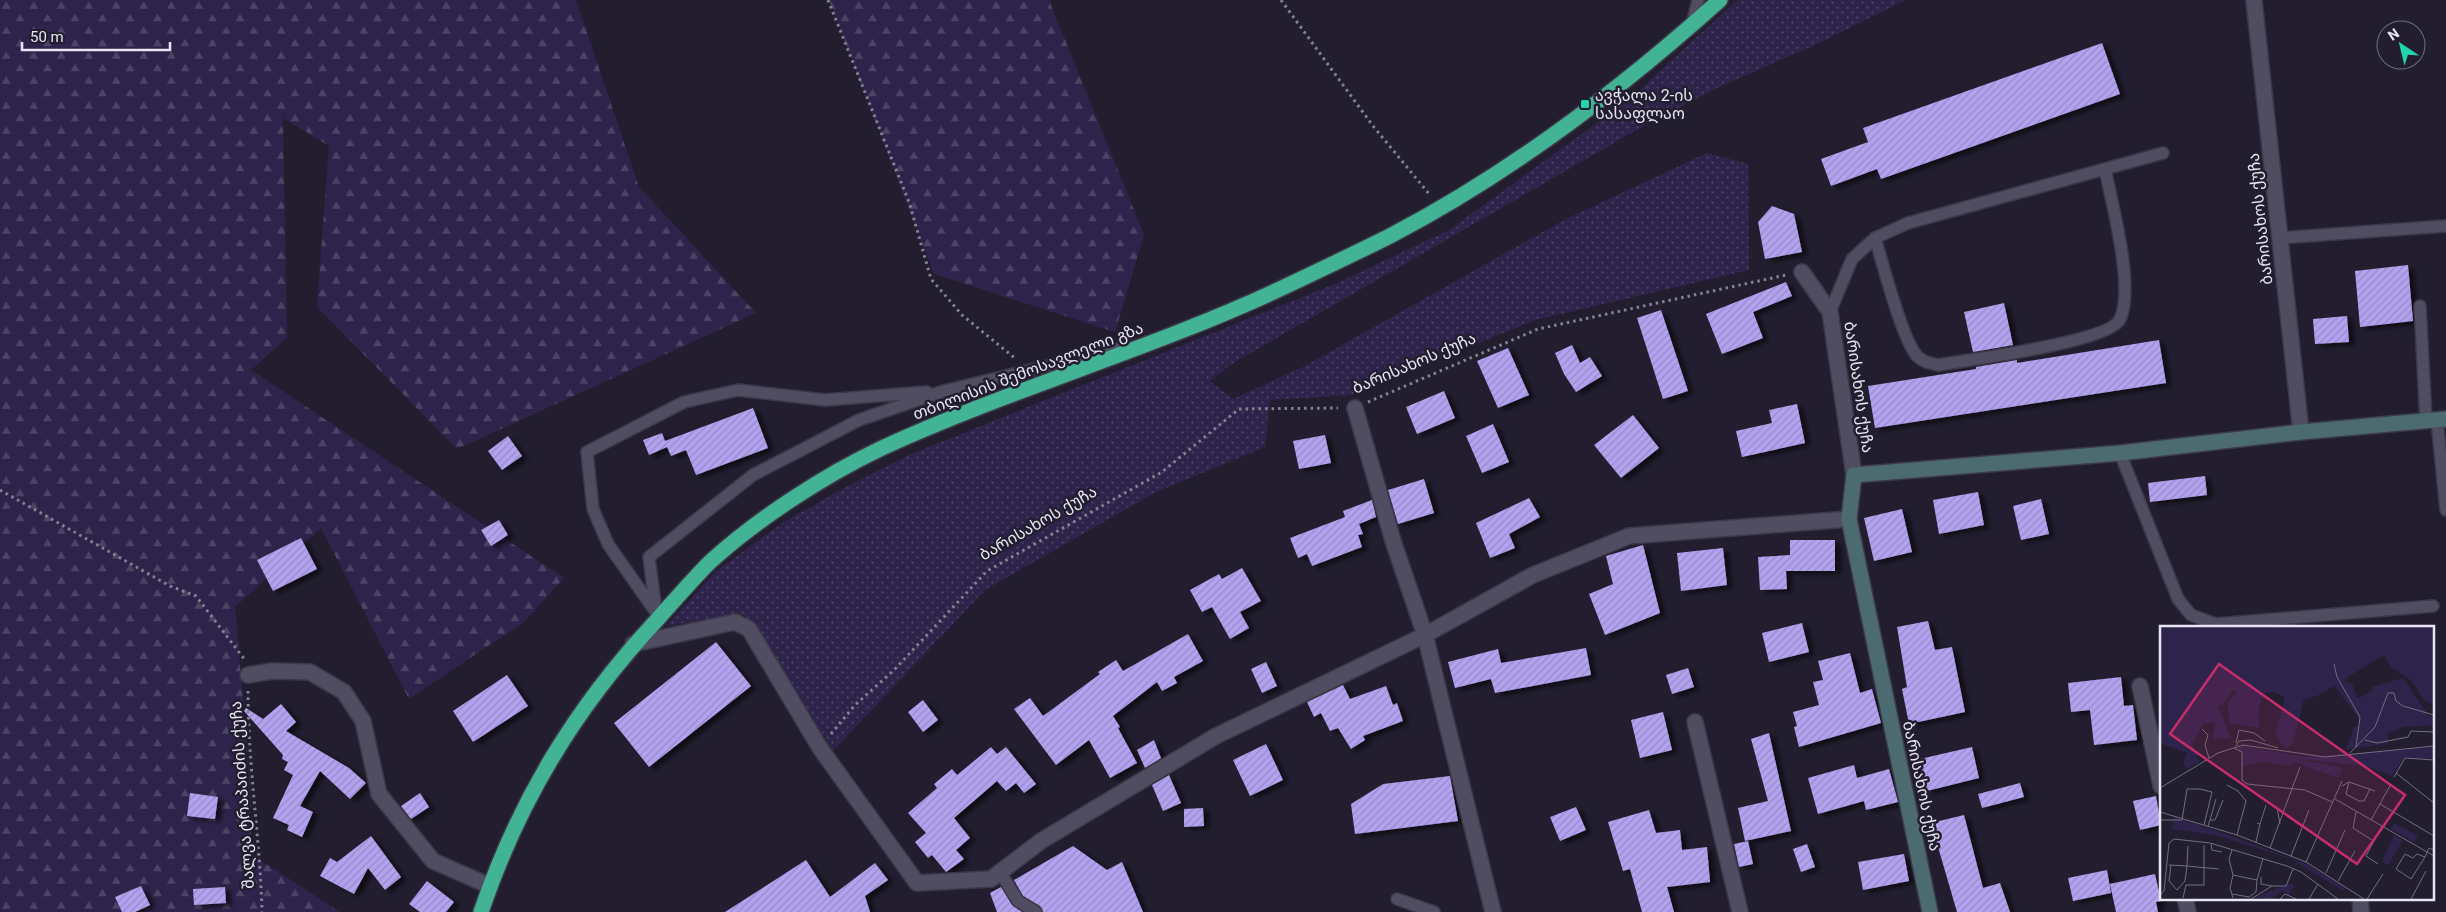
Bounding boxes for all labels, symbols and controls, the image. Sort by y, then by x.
scale bar [22,20,170,52]
north arrow [2376,20,2426,70]
text: N [2385,25,2402,44]
text: 50 m [30,28,64,46]
place label: ავჭალა 2-ის სასაფლაო [1595,86,1693,124]
marker: ავჭალა 2-ის სასაფლაო [1579,98,1591,110]
street label: ბარისახოს ქუჩა [2244,152,2276,286]
street label: თბილისის შემოსავლელი გზა [910,318,1146,425]
street label: ბარისახოს ქუჩა [1840,320,1878,454]
street label: ბარისახოს ქუჩა [1349,328,1479,398]
street label: ბარისახოს ქუჩა [976,482,1100,564]
inset map [2160,626,2434,900]
street label: შალვა ტრაპაიძის ქუჩა [226,700,259,890]
street label: ბარისახოს ქუჩა [1899,719,1945,853]

